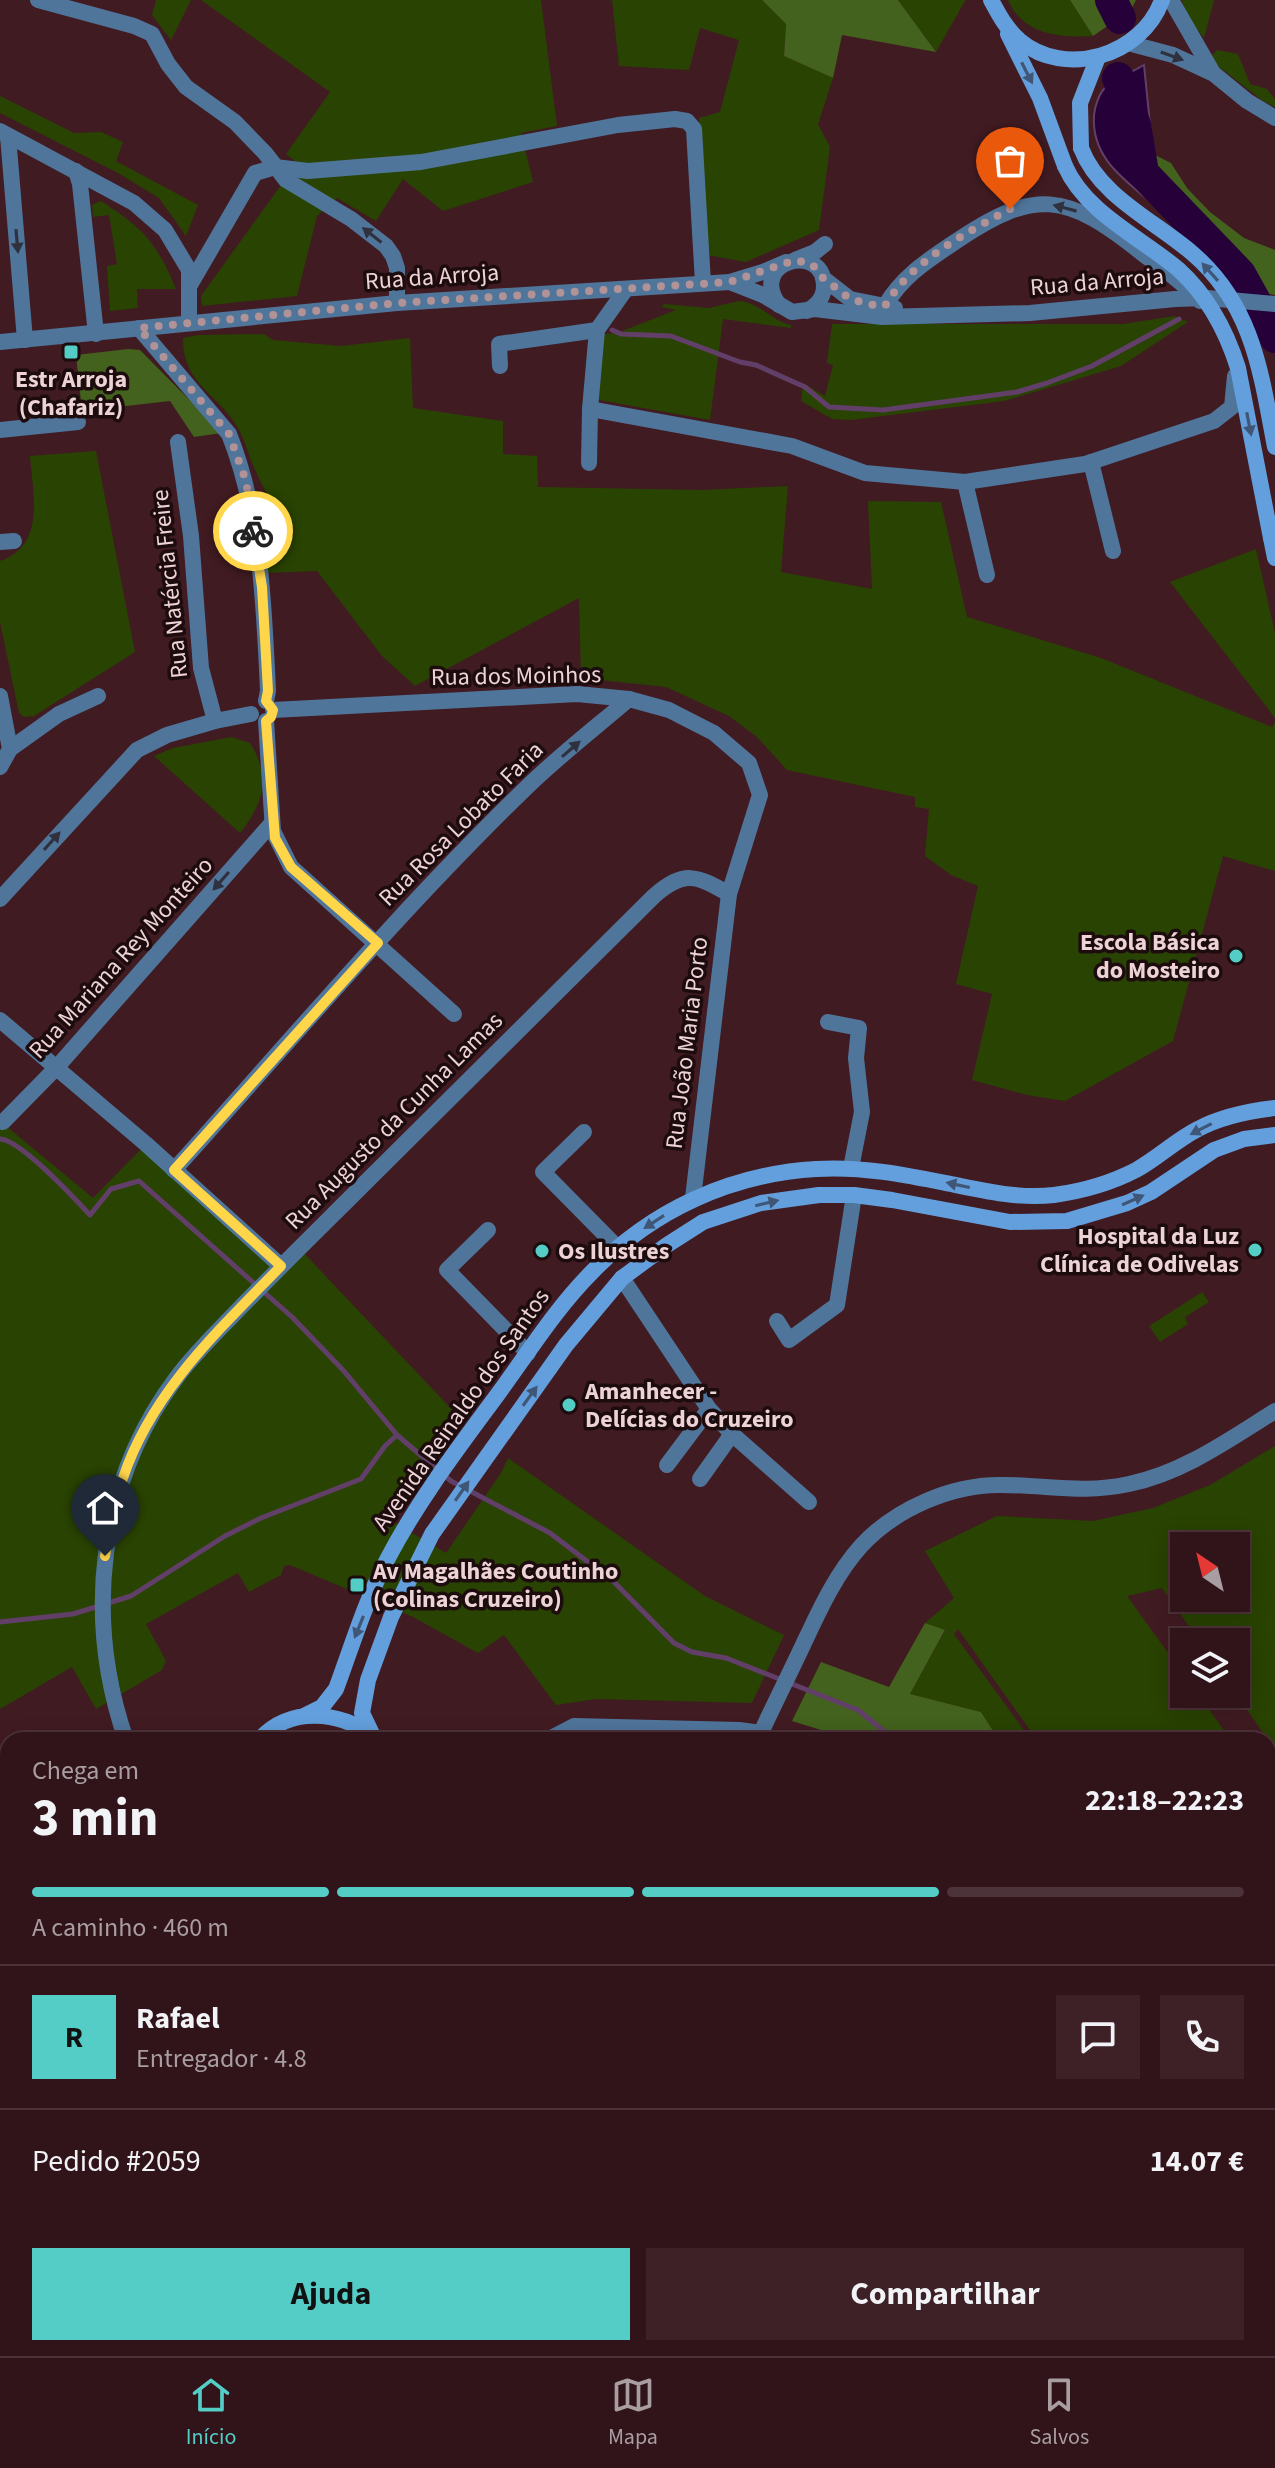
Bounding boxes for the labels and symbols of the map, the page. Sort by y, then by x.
one-way arrow [1160,50,1184,63]
one-way arrow [1021,61,1034,84]
pin [976,127,1044,209]
one-way arrow [1053,201,1078,213]
one-way arrow [362,227,382,244]
one-way arrow [11,229,24,254]
street label: Rua da Arroja [364,255,500,299]
street label: Rua da Arroja [1029,259,1165,305]
one-way arrow [1201,262,1219,282]
marker: Estr Arroja (Chafariz) [62,343,80,361]
place label: Estr Arroja (Chafariz) [15,362,127,425]
one-way arrow [1243,412,1256,437]
street label: Rua Natércia Freire [143,488,197,680]
courier [213,491,293,571]
street label: Rua dos Moinhos [431,657,601,695]
street label: Rua Rosa Lobato Faria [370,733,552,915]
one-way arrow [560,741,580,758]
one-way arrow [43,831,61,850]
street label: Rua Mariana Rey Monteiro [21,849,221,1067]
one-way arrow [213,871,230,891]
place label: Escola Básica do Mosteiro [1080,925,1220,988]
street label: Rua João Maria Porto [657,935,717,1151]
marker: Escola Básica do Mosteiro [1227,947,1245,965]
street label: Rua Augusto da Cunha Lamas [277,1004,511,1238]
one-way arrow [1189,1122,1212,1136]
one-way arrow [945,1178,970,1191]
one-way arrow [1121,1193,1144,1207]
one-way arrow [755,1196,780,1208]
one-way arrow [643,1214,664,1229]
place label: Hospital da Luz Clínica de Odivelas [1040,1219,1239,1282]
place label: Os Ilustres [558,1234,669,1269]
marker: Hospital da Luz Clínica de Odivelas [1246,1241,1264,1259]
marker: Os Ilustres [533,1242,551,1260]
street label: Avenida Reinaldo dos Santos [364,1282,558,1538]
place label: Amanhecer - Delícias do Cruzeiro [584,1374,794,1437]
one-way arrow [521,1386,537,1407]
marker: Amanhecer - Delícias do Cruzeiro [560,1396,578,1414]
pin [71,1474,139,1556]
one-way arrow [454,1480,469,1501]
north arrow [1170,1532,1250,1612]
place label: Av Magalhães Coutinho (Colinas Cruzeiro) [372,1554,618,1617]
marker: Av Magalhães Coutinho (Colinas Cruzeiro) [348,1576,366,1594]
one-way arrow [352,1615,365,1639]

